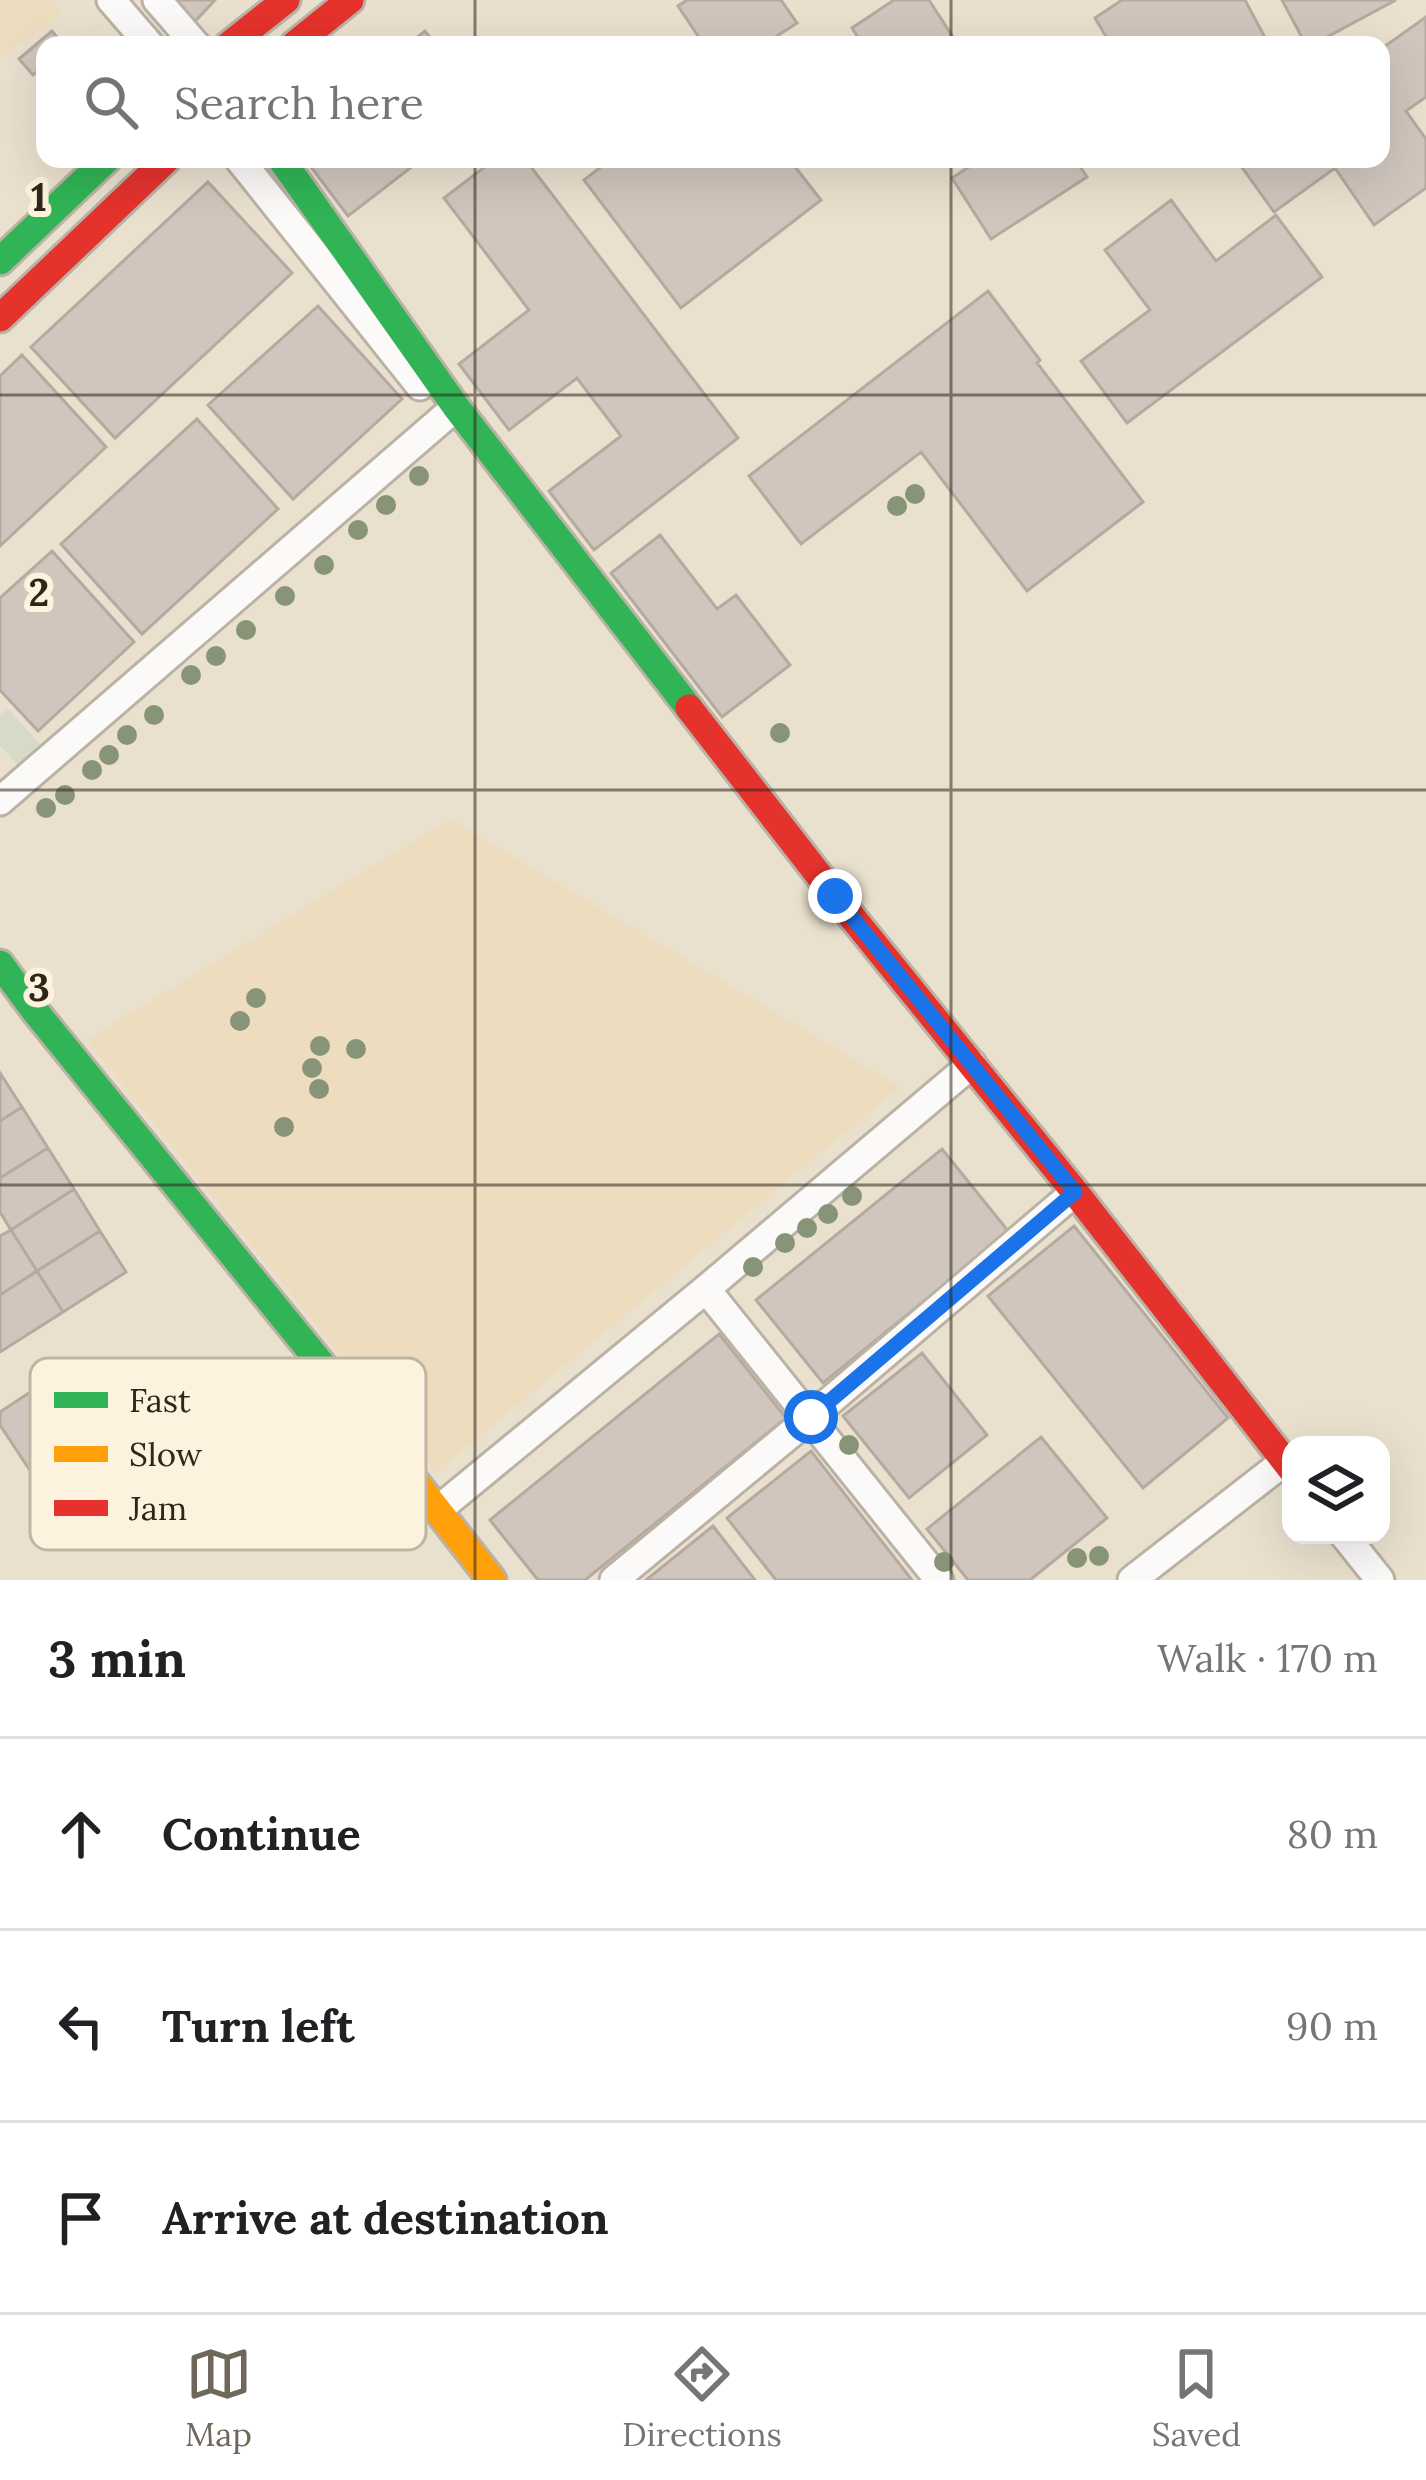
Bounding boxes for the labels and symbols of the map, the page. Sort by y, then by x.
text: 1 [31,172,47,222]
text: 2 [29,567,49,617]
route end [808,869,862,923]
text: 3 [28,962,50,1012]
legend [30,1358,426,1550]
text: Fast [129,1379,191,1421]
route start [784,1390,838,1444]
text: Slow [129,1433,203,1475]
text: Jam [128,1487,187,1529]

